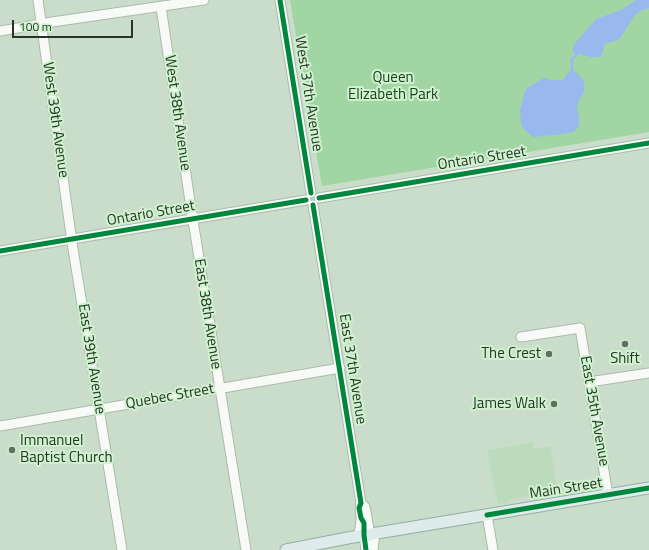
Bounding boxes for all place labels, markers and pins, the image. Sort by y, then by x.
marker: Shift [620,339,630,349]
place label: The Crest [481,345,541,363]
marker: The Crest [544,349,554,359]
place label: Shift [610,350,640,368]
place label: James Walk [473,395,546,413]
marker: James Walk [549,399,559,409]
place label: Immanuel Baptist Church [20,432,113,467]
marker: Immanuel Baptist Church [7,445,17,455]

